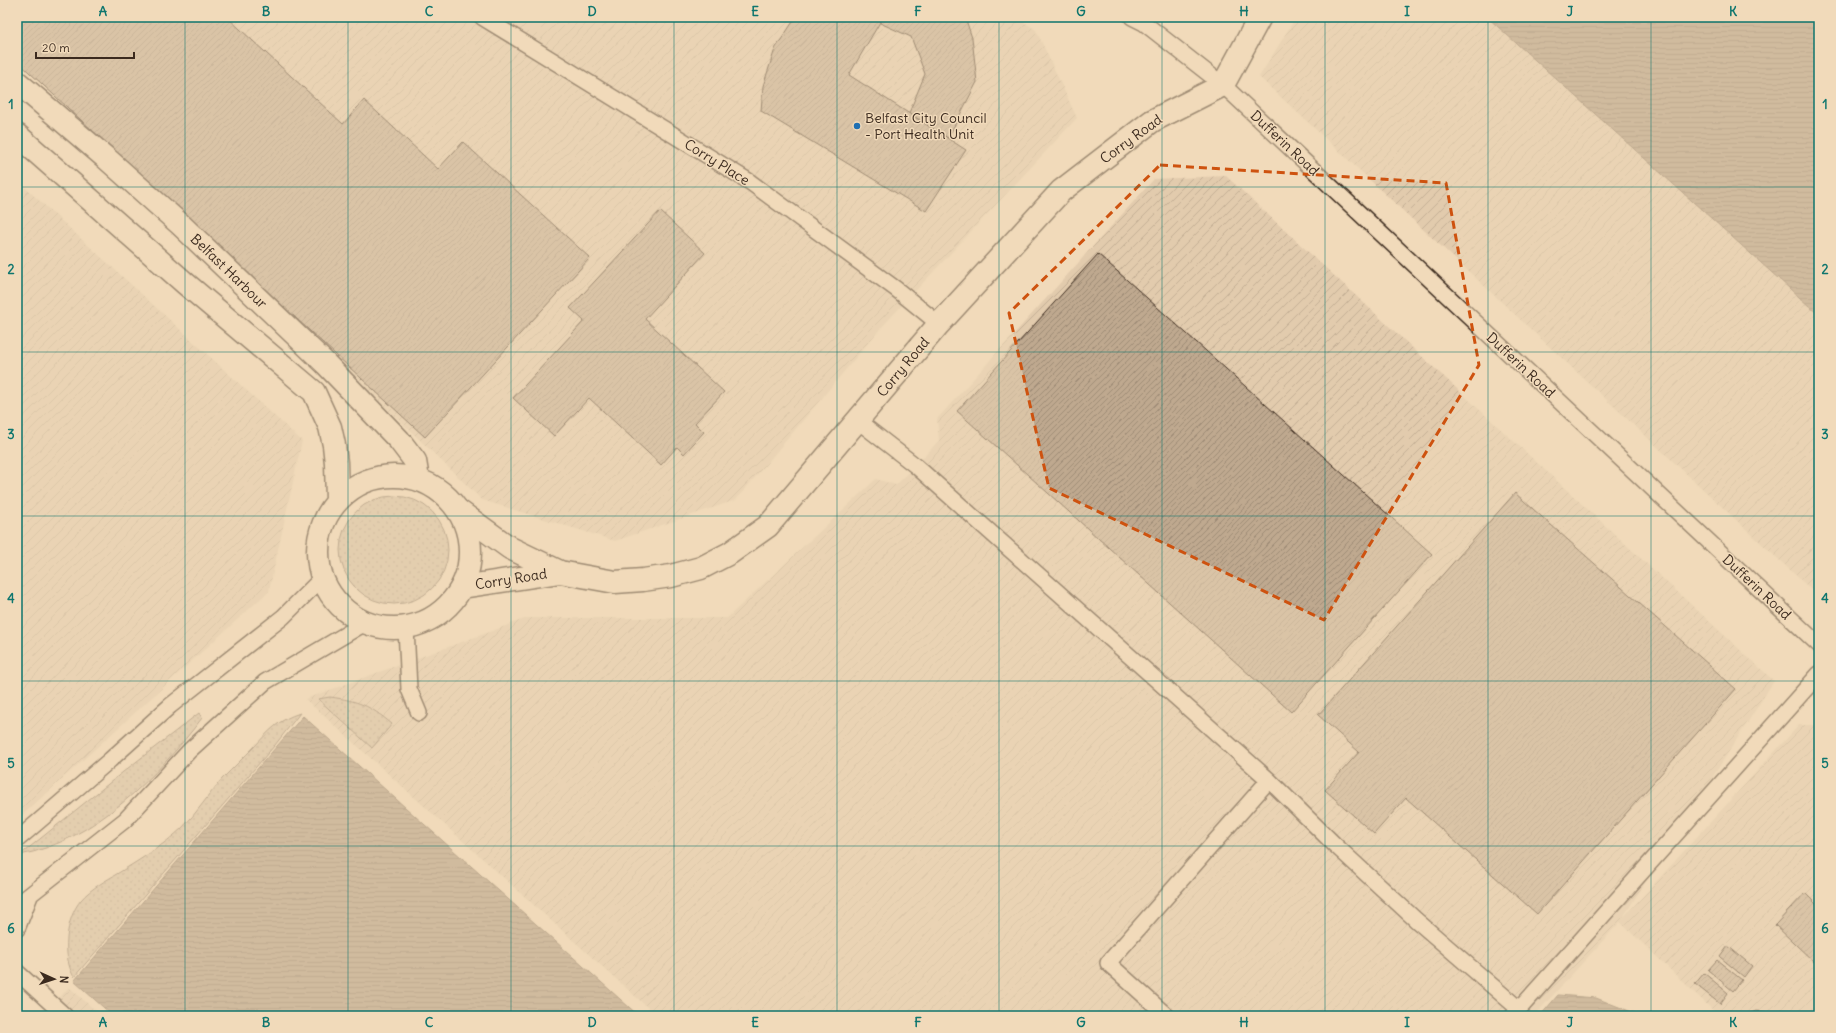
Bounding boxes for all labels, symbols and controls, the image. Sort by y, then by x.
text: A [99,3,108,20]
text: B [262,3,271,20]
text: C [425,3,434,20]
text: D [587,3,597,20]
text: E [751,3,759,20]
text: F [914,3,922,20]
text: G [1076,3,1086,20]
text: H [1239,3,1249,20]
text: I [1404,3,1410,20]
text: J [1567,3,1574,20]
text: K [1729,3,1738,20]
scale bar [36,34,134,60]
text: 20 m [42,40,70,55]
text: 1 [8,96,14,113]
text: 1 [1822,96,1828,113]
street label: Dufferin Road [1247,107,1323,179]
place label: Belfast City Council - Port Health Unit [865,109,987,143]
street label: Corry Road [1096,110,1166,168]
marker: Belfast City Council - Port Health Unit [852,121,862,131]
street label: Corry Place [681,135,753,189]
street label: Belfast Harbour [187,230,271,312]
text: 2 [7,261,15,278]
text: 2 [1821,261,1829,278]
street label: Dufferin Road [1483,329,1559,401]
street label: Corry Road [873,333,933,401]
text: 3 [7,426,15,443]
text: 3 [1821,426,1829,443]
street label: Dufferin Road [1719,551,1795,623]
street label: Corry Road [474,564,548,594]
text: 4 [7,590,15,607]
text: 4 [1821,590,1829,607]
text: 5 [7,755,15,772]
text: 5 [1821,755,1829,772]
text: 6 [7,920,15,937]
text: 6 [1821,920,1829,937]
north arrow [34,959,74,999]
text: N [57,975,71,984]
text: A [99,1014,108,1031]
text: B [262,1014,271,1031]
text: C [425,1014,434,1031]
text: D [587,1014,597,1031]
text: E [751,1014,759,1031]
text: F [914,1014,922,1031]
text: G [1076,1014,1086,1031]
text: H [1239,1014,1249,1031]
text: I [1404,1014,1410,1031]
text: J [1567,1014,1574,1031]
text: K [1729,1014,1738,1031]

